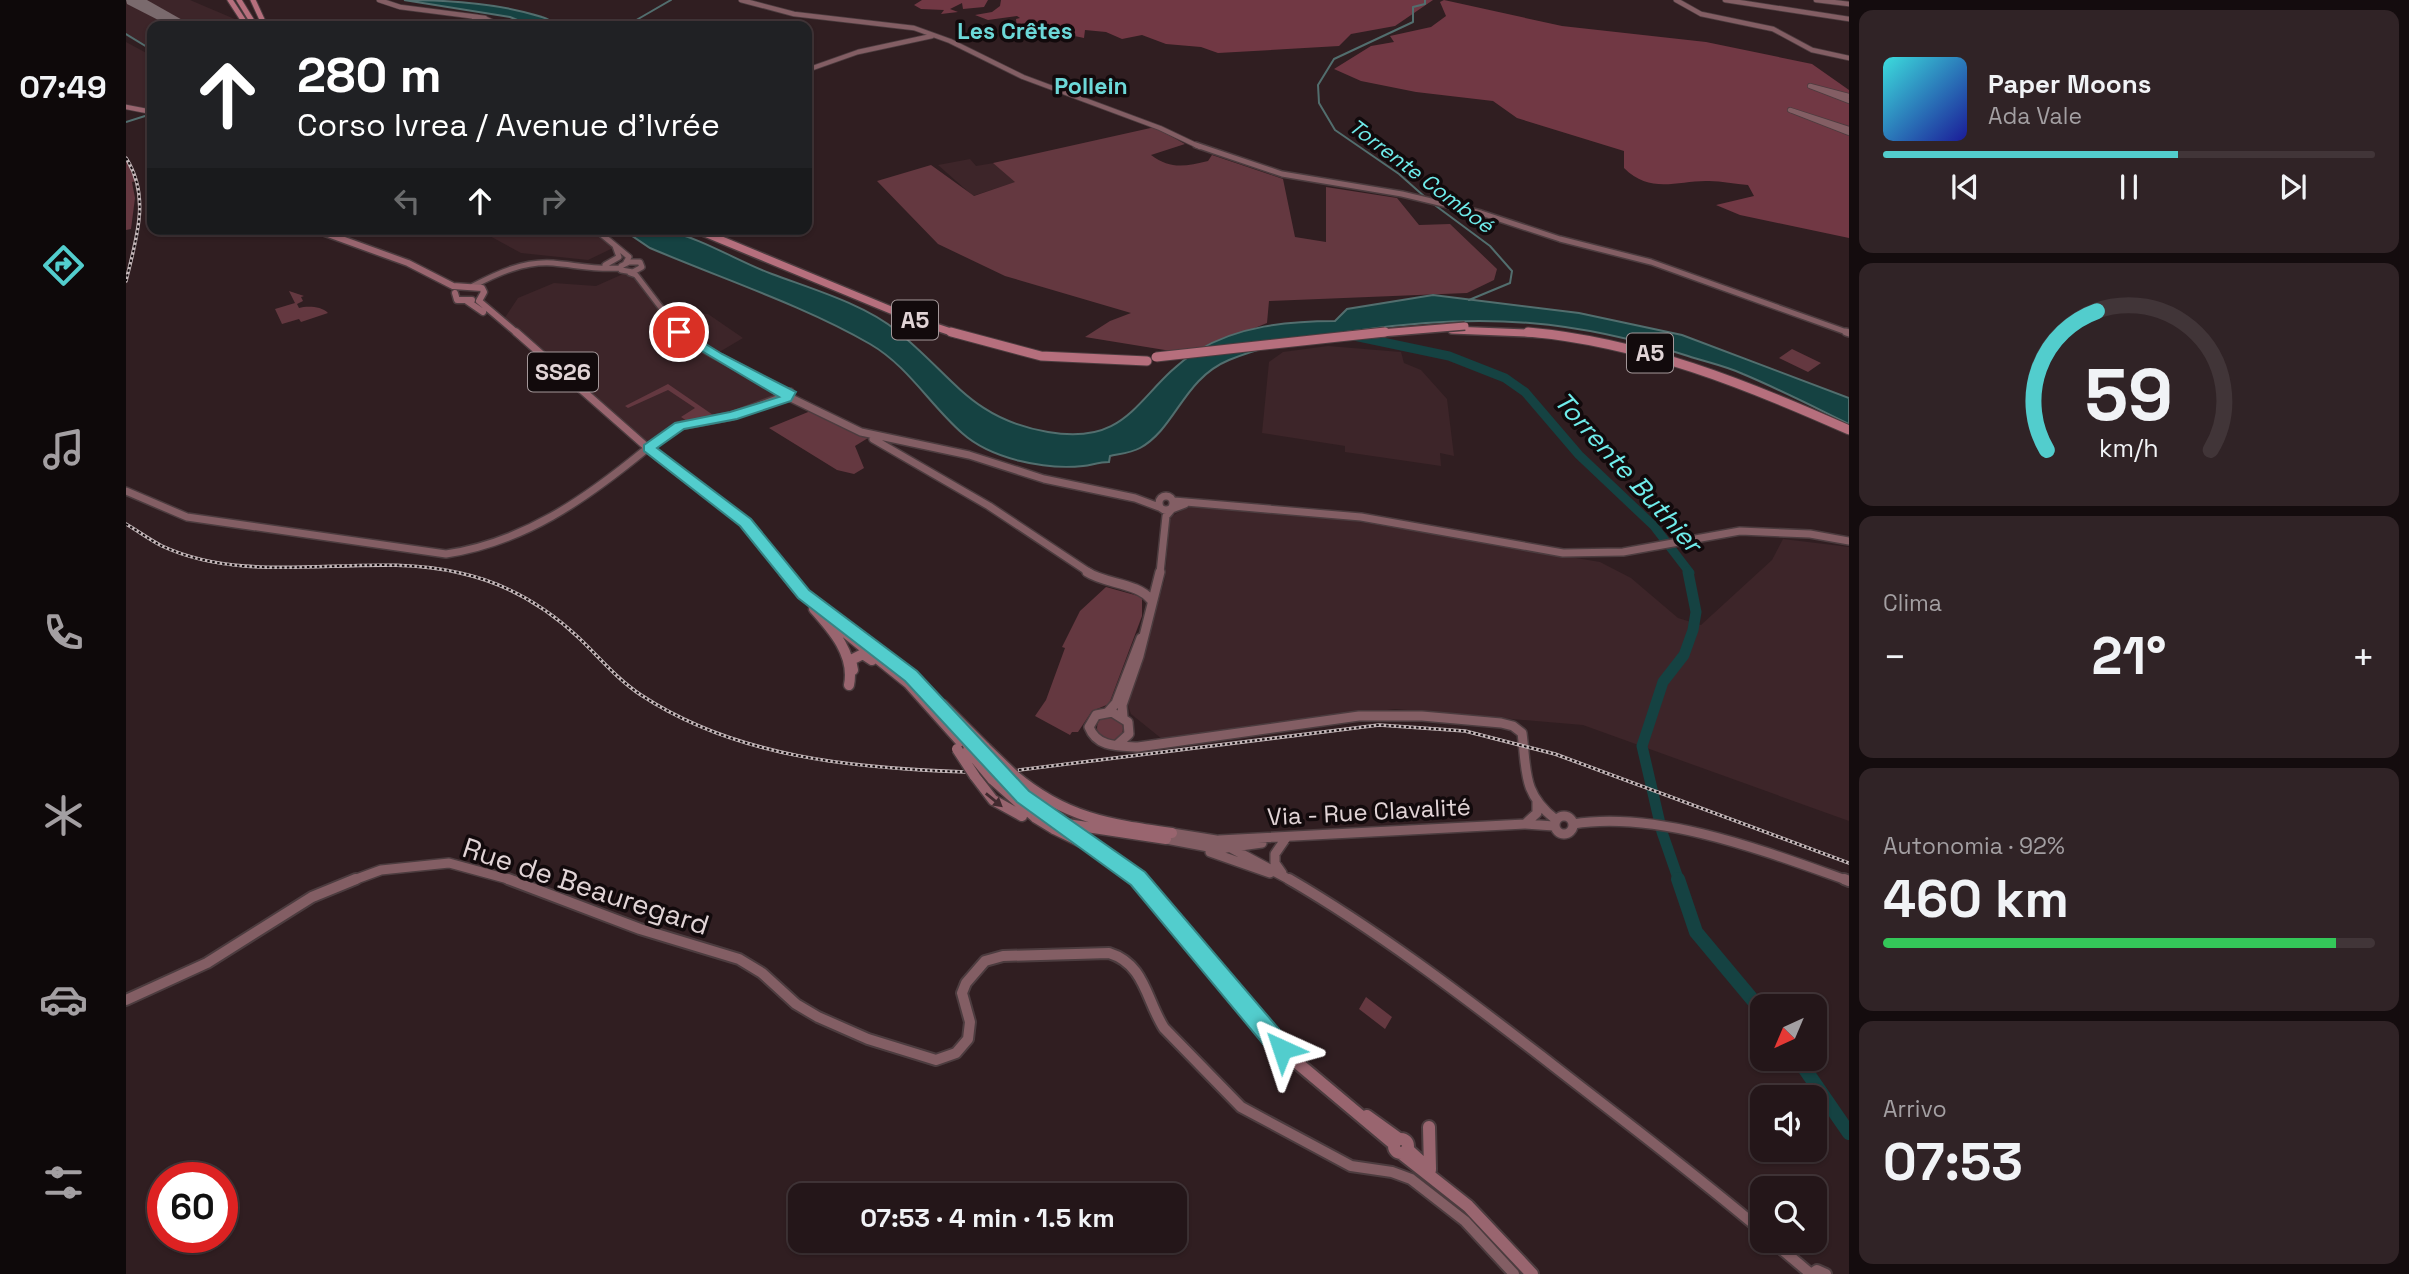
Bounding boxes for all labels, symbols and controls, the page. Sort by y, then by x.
district label: Les Crêtes [957,16,1073,46]
text: 280 m [297,44,442,106]
icon: ahead [182,49,273,140]
text: 07:49 [19,67,107,107]
text: Paper Moons [1988,67,2151,101]
district label: Pollein [1054,71,1128,101]
text: Ada Vale [1988,101,2082,131]
text: Corso Ivrea / Avenue d'Ivrée [297,105,720,145]
water label: Torrente Comboé [1344,112,1500,240]
icon: previous [1946,168,1984,206]
icon: pause [2110,168,2148,206]
icon: next [2274,168,2312,206]
icon: left [388,182,426,220]
icon: ahead [461,182,499,220]
icon: right [534,182,572,220]
icon: directions [39,241,88,290]
road number: A5 [892,300,938,340]
pin [649,302,709,362]
icon: arrive [660,313,698,351]
road number: A5 [1627,334,1673,372]
text: 59 [2085,349,2173,442]
road number: SS26 [528,352,598,392]
water label: Torrente Buthier [1547,384,1711,562]
icon: music [39,425,88,474]
text: km/h [2099,432,2159,464]
text: Clima [1883,588,1942,618]
icon: phone [39,608,88,657]
text: 21° [2092,623,2166,689]
text: − [1883,633,1907,681]
text: + [2351,633,2375,681]
icon: climate [39,791,88,840]
street label: Via - Rue Clavalité [1266,791,1472,832]
one-way arrow [985,792,1003,807]
street label: Rue de Beauregard [458,829,714,943]
text: Autonomia · 92% [1883,831,2065,861]
text: 460 km [1883,866,2069,932]
icon: car [39,975,88,1024]
north arrow [1750,994,1827,1071]
map controls [1750,994,1827,1253]
position arrow [1245,1012,1319,1086]
button: sound [1750,1085,1827,1162]
text: Arrivo [1883,1094,1947,1124]
text: 07:53 [1883,1129,2023,1195]
icon: filters [39,1158,88,1207]
speed limit sign: 60 [147,1162,238,1253]
button: search [1750,1176,1827,1253]
text: 07:53 · 4 min · 1.5 km [860,1201,1115,1235]

